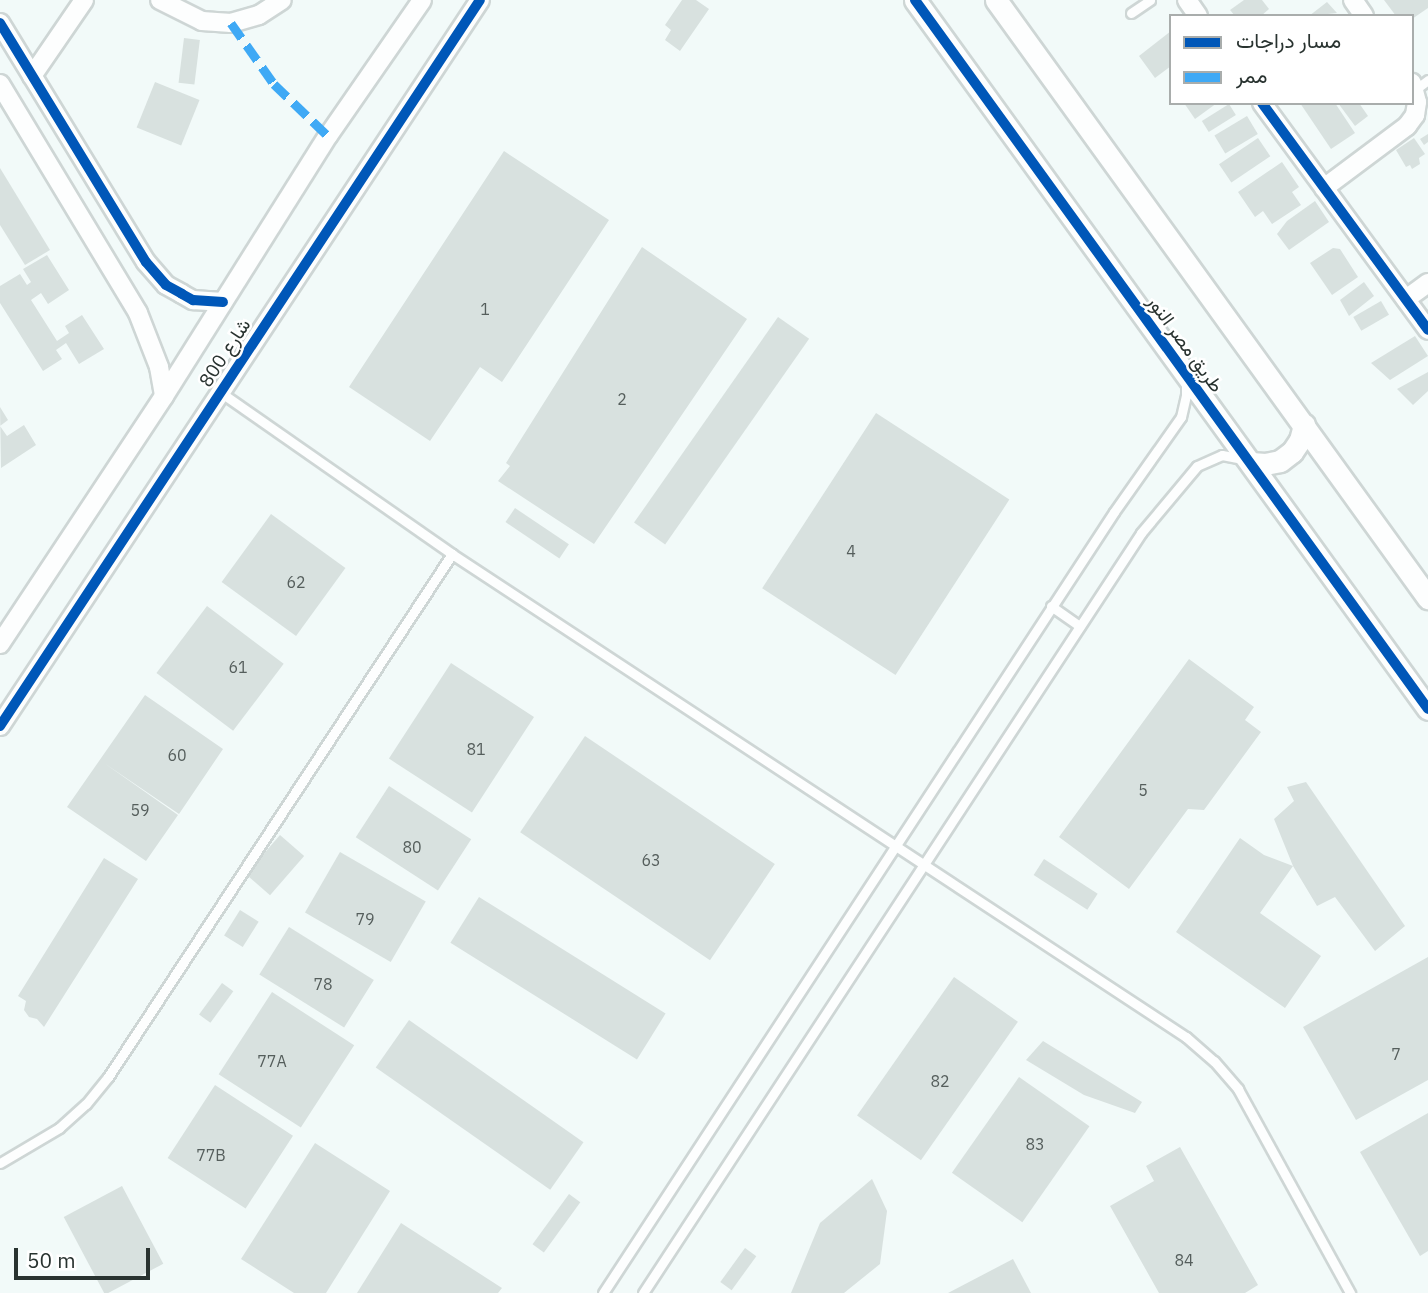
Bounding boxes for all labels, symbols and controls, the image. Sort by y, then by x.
legend [1169,14,1414,105]
text: مسار دراجات [1236,26,1341,54]
text: ممر [1236,61,1267,89]
street label: طريق مصر النور [1142,291,1228,397]
house number: 1 [480,299,490,319]
street label: شارع 800 [194,315,256,391]
house number: 2 [617,389,627,409]
house number: 4 [846,541,856,561]
house number: 62 [286,572,306,592]
house number: 61 [228,657,248,677]
house number: 81 [466,739,486,759]
house number: 60 [167,745,187,765]
house number: 5 [1138,780,1148,800]
house number: 59 [130,800,150,820]
house number: 80 [402,837,422,857]
house number: 63 [641,850,661,870]
house number: 79 [355,909,375,929]
house number: 78 [313,974,333,994]
house number: 7 [1391,1044,1401,1064]
house number: 77A [257,1051,287,1071]
house number: 82 [930,1071,950,1091]
house number: 83 [1025,1134,1045,1154]
house number: 77B [196,1145,226,1165]
scale bar [18,1234,154,1278]
text: 50 m [27,1246,76,1274]
house number: 84 [1174,1250,1194,1270]

